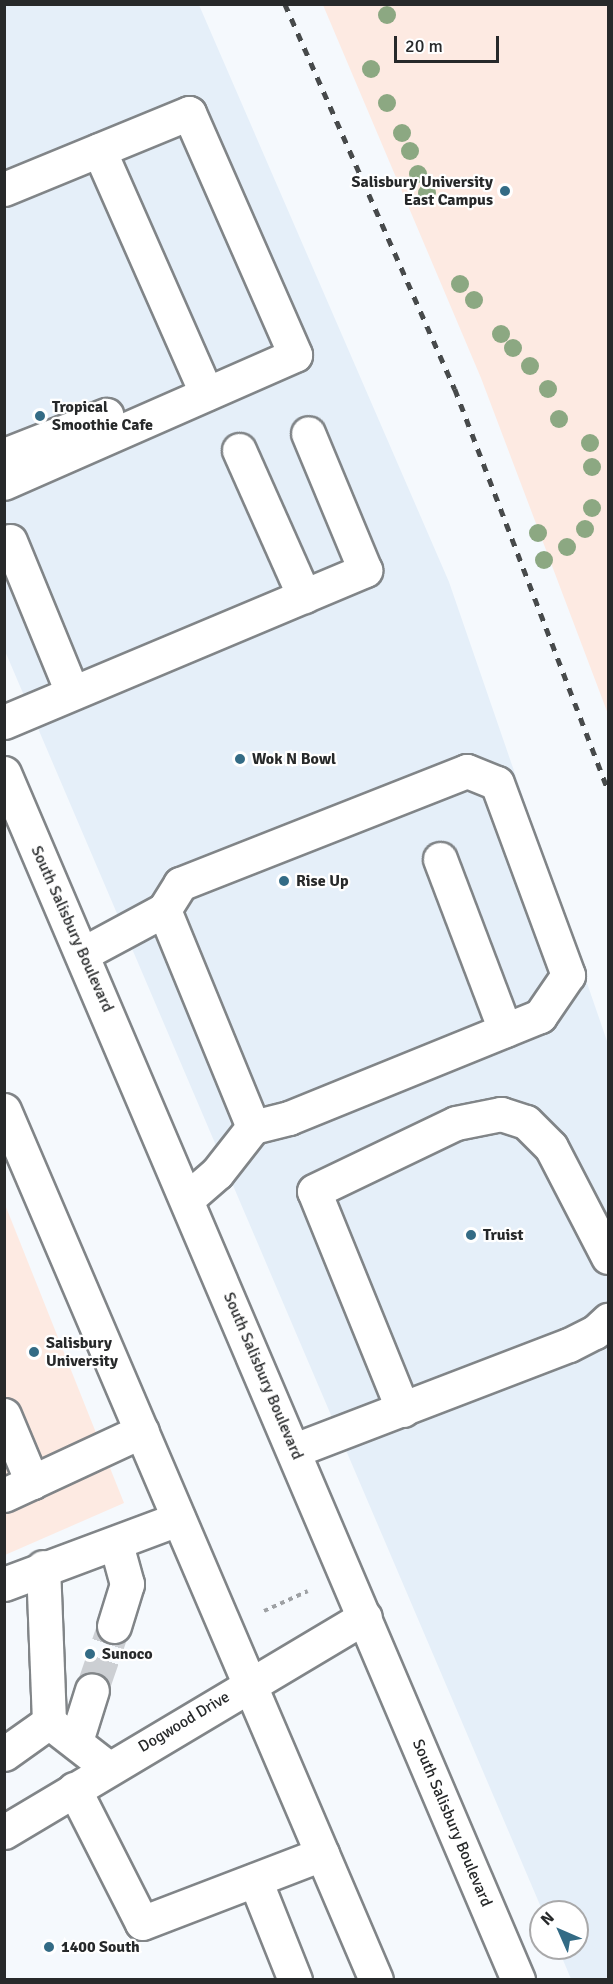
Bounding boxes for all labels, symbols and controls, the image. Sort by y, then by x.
scale bar [397,24,502,62]
text: 20 m [405,35,443,57]
place label: Salisbury University East Campus [352,172,493,210]
marker: Salisbury University East Campus [498,184,512,198]
place label: Tropical Smoothie Cafe [52,397,153,435]
marker: Tropical Smoothie Cafe [33,409,47,423]
place label: Wok N Bowl [252,749,336,769]
marker: Wok N Bowl [233,752,247,766]
street label: South Salisbury Boulevard [27,843,117,1015]
place label: Rise Up [296,871,349,891]
marker: Rise Up [277,874,291,888]
place label: Truist [483,1225,523,1245]
marker: Truist [464,1228,478,1242]
street label: South Salisbury Boulevard [219,1289,307,1463]
place label: Salisbury University [46,1333,118,1371]
marker: Salisbury University [27,1345,41,1359]
place label: Sunoco [102,1644,153,1664]
marker: Sunoco [83,1647,97,1661]
street label: Dogwood Drive [135,1687,233,1757]
street label: South Salisbury Boulevard [408,1736,496,1910]
north arrow [529,1900,589,1960]
text: N [537,1908,559,1930]
place label: 1400 South [61,1937,140,1957]
marker: 1400 South [42,1940,56,1954]

